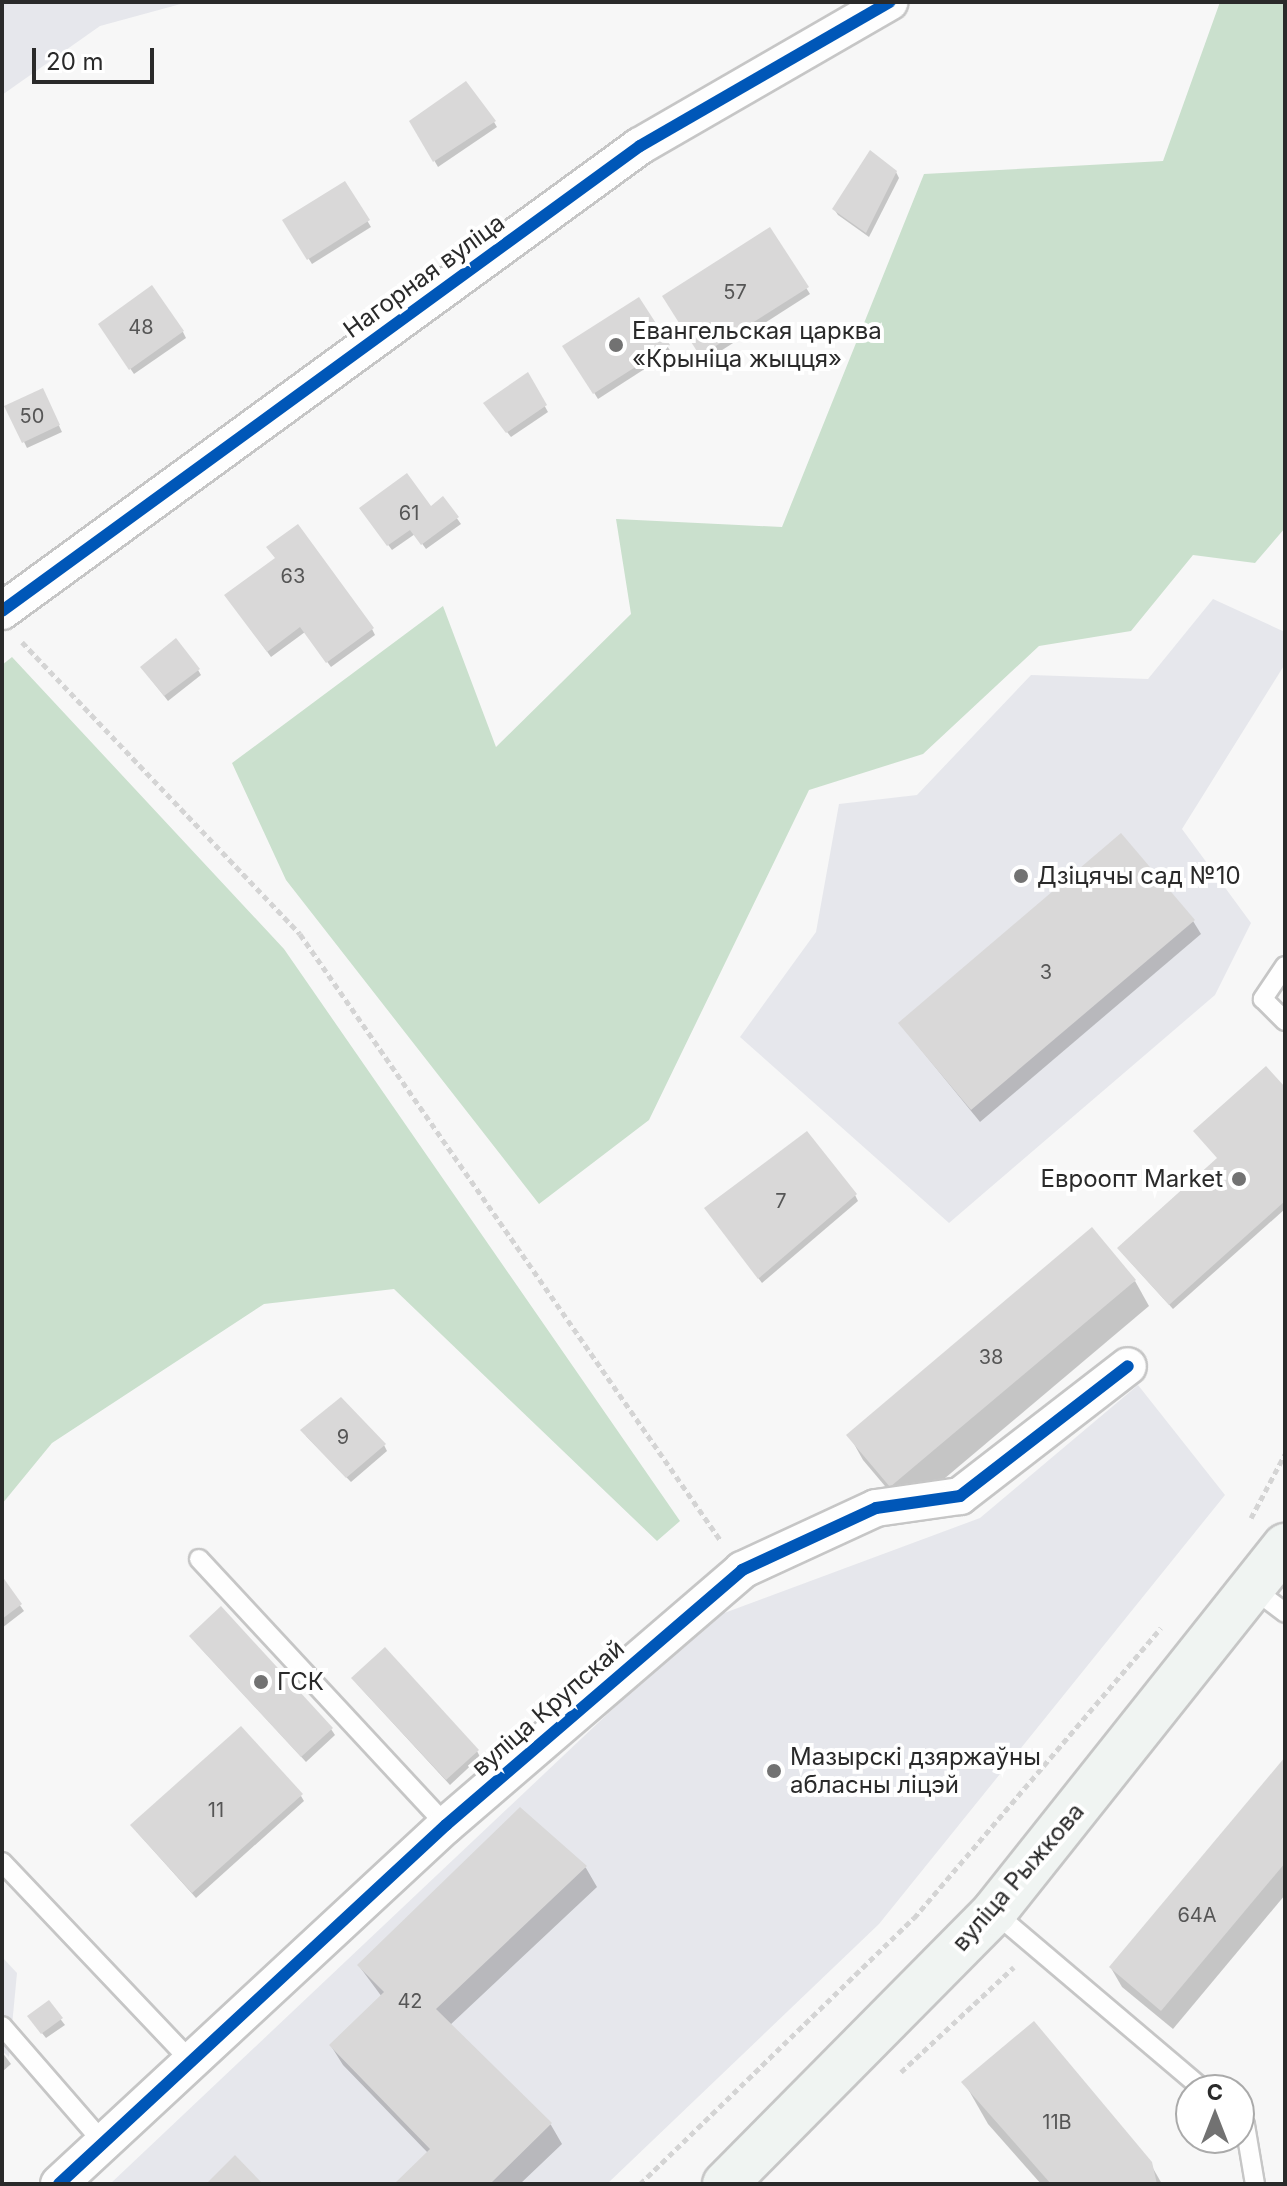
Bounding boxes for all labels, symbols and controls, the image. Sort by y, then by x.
scale bar [36,32,158,82]
text: 20 m [46,47,104,76]
street label: Нагорная вуліца [338,208,510,344]
house number: 57 [723,280,747,304]
house number: 48 [128,315,154,339]
place label: Евангельская царква «Крыніца жыцця» [632,317,882,373]
marker: Евангельская царква «Крыніца жыцця» [607,336,625,354]
house number: 50 [20,404,44,428]
house number: 61 [399,501,419,525]
house number: 63 [281,564,305,588]
place label: Дзіцячы сад №10 [1037,862,1241,890]
marker: Дзіцячы сад №10 [1012,867,1030,885]
house number: 3 [1040,960,1052,984]
place label: Евроопт Market [1040,1165,1223,1193]
marker: Евроопт Market [1230,1170,1248,1188]
house number: 7 [775,1189,787,1213]
house number: 38 [979,1345,1003,1369]
house number: 9 [337,1425,349,1449]
street label: вуліца Крупскай [466,1634,630,1782]
place label: ГСК [277,1668,324,1696]
marker: ГСК [252,1673,270,1691]
place label: Мазырскі дзяржаўны абласны ліцэй [790,1743,1041,1799]
marker: Мазырскі дзяржаўны абласны ліцэй [765,1762,783,1780]
street label: вуліца Рыжкова [946,1797,1090,1957]
house number: 11 [208,1798,224,1822]
house number: 64А [1177,1903,1217,1927]
house number: 42 [397,1989,423,2013]
north arrow [1175,2074,1255,2154]
text: С [1207,2079,1223,2105]
house number: 11В [1042,2110,1072,2134]

